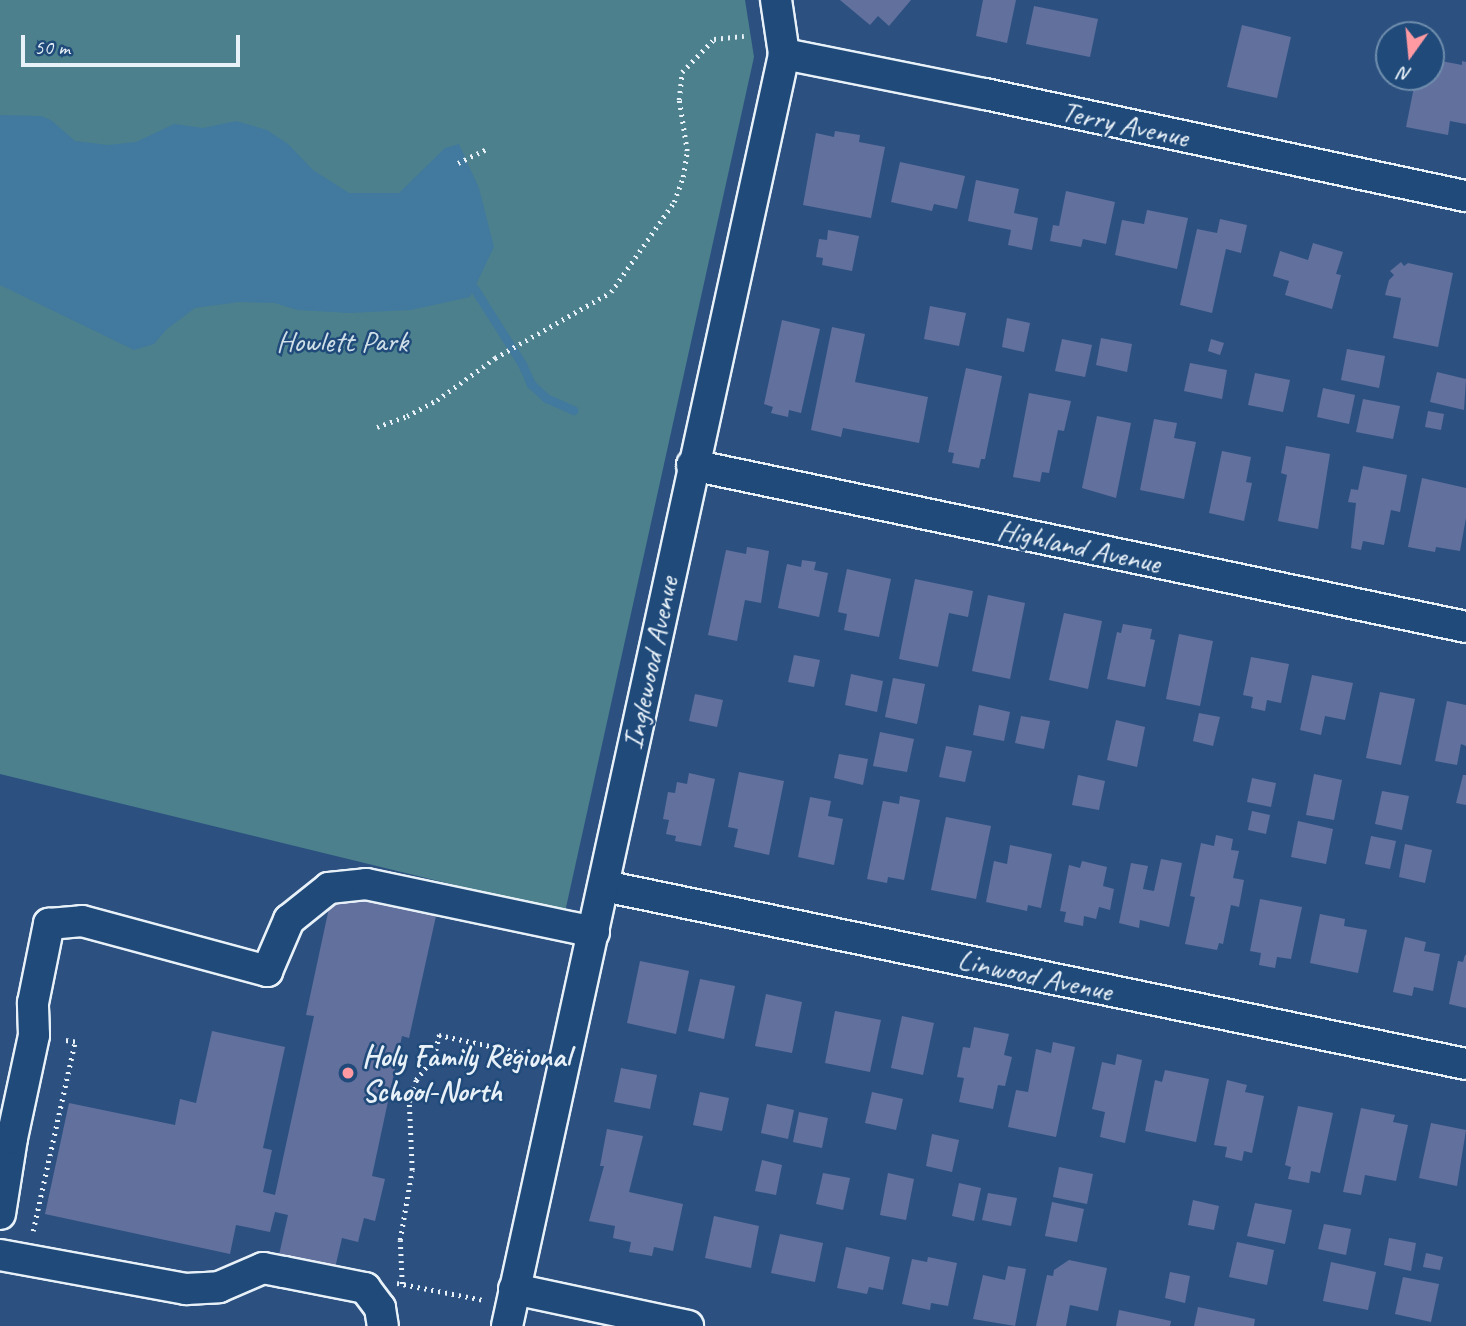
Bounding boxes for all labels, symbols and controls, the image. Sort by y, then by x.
scale bar [24,21,243,65]
north arrow [1375,21,1445,91]
text: 50 m [34,34,70,60]
text: N [1396,61,1414,87]
street label: Terry Avenue [1058,93,1192,155]
park label: Howlett Park [276,323,408,359]
street label: Highland Avenue [994,511,1164,581]
street label: Inglewood Avenue [614,573,686,753]
street label: Linwood Avenue [955,941,1115,1009]
place label: Holy Family Regional School-North [362,1038,571,1108]
marker: Holy Family Regional School-North [340,1065,356,1081]

